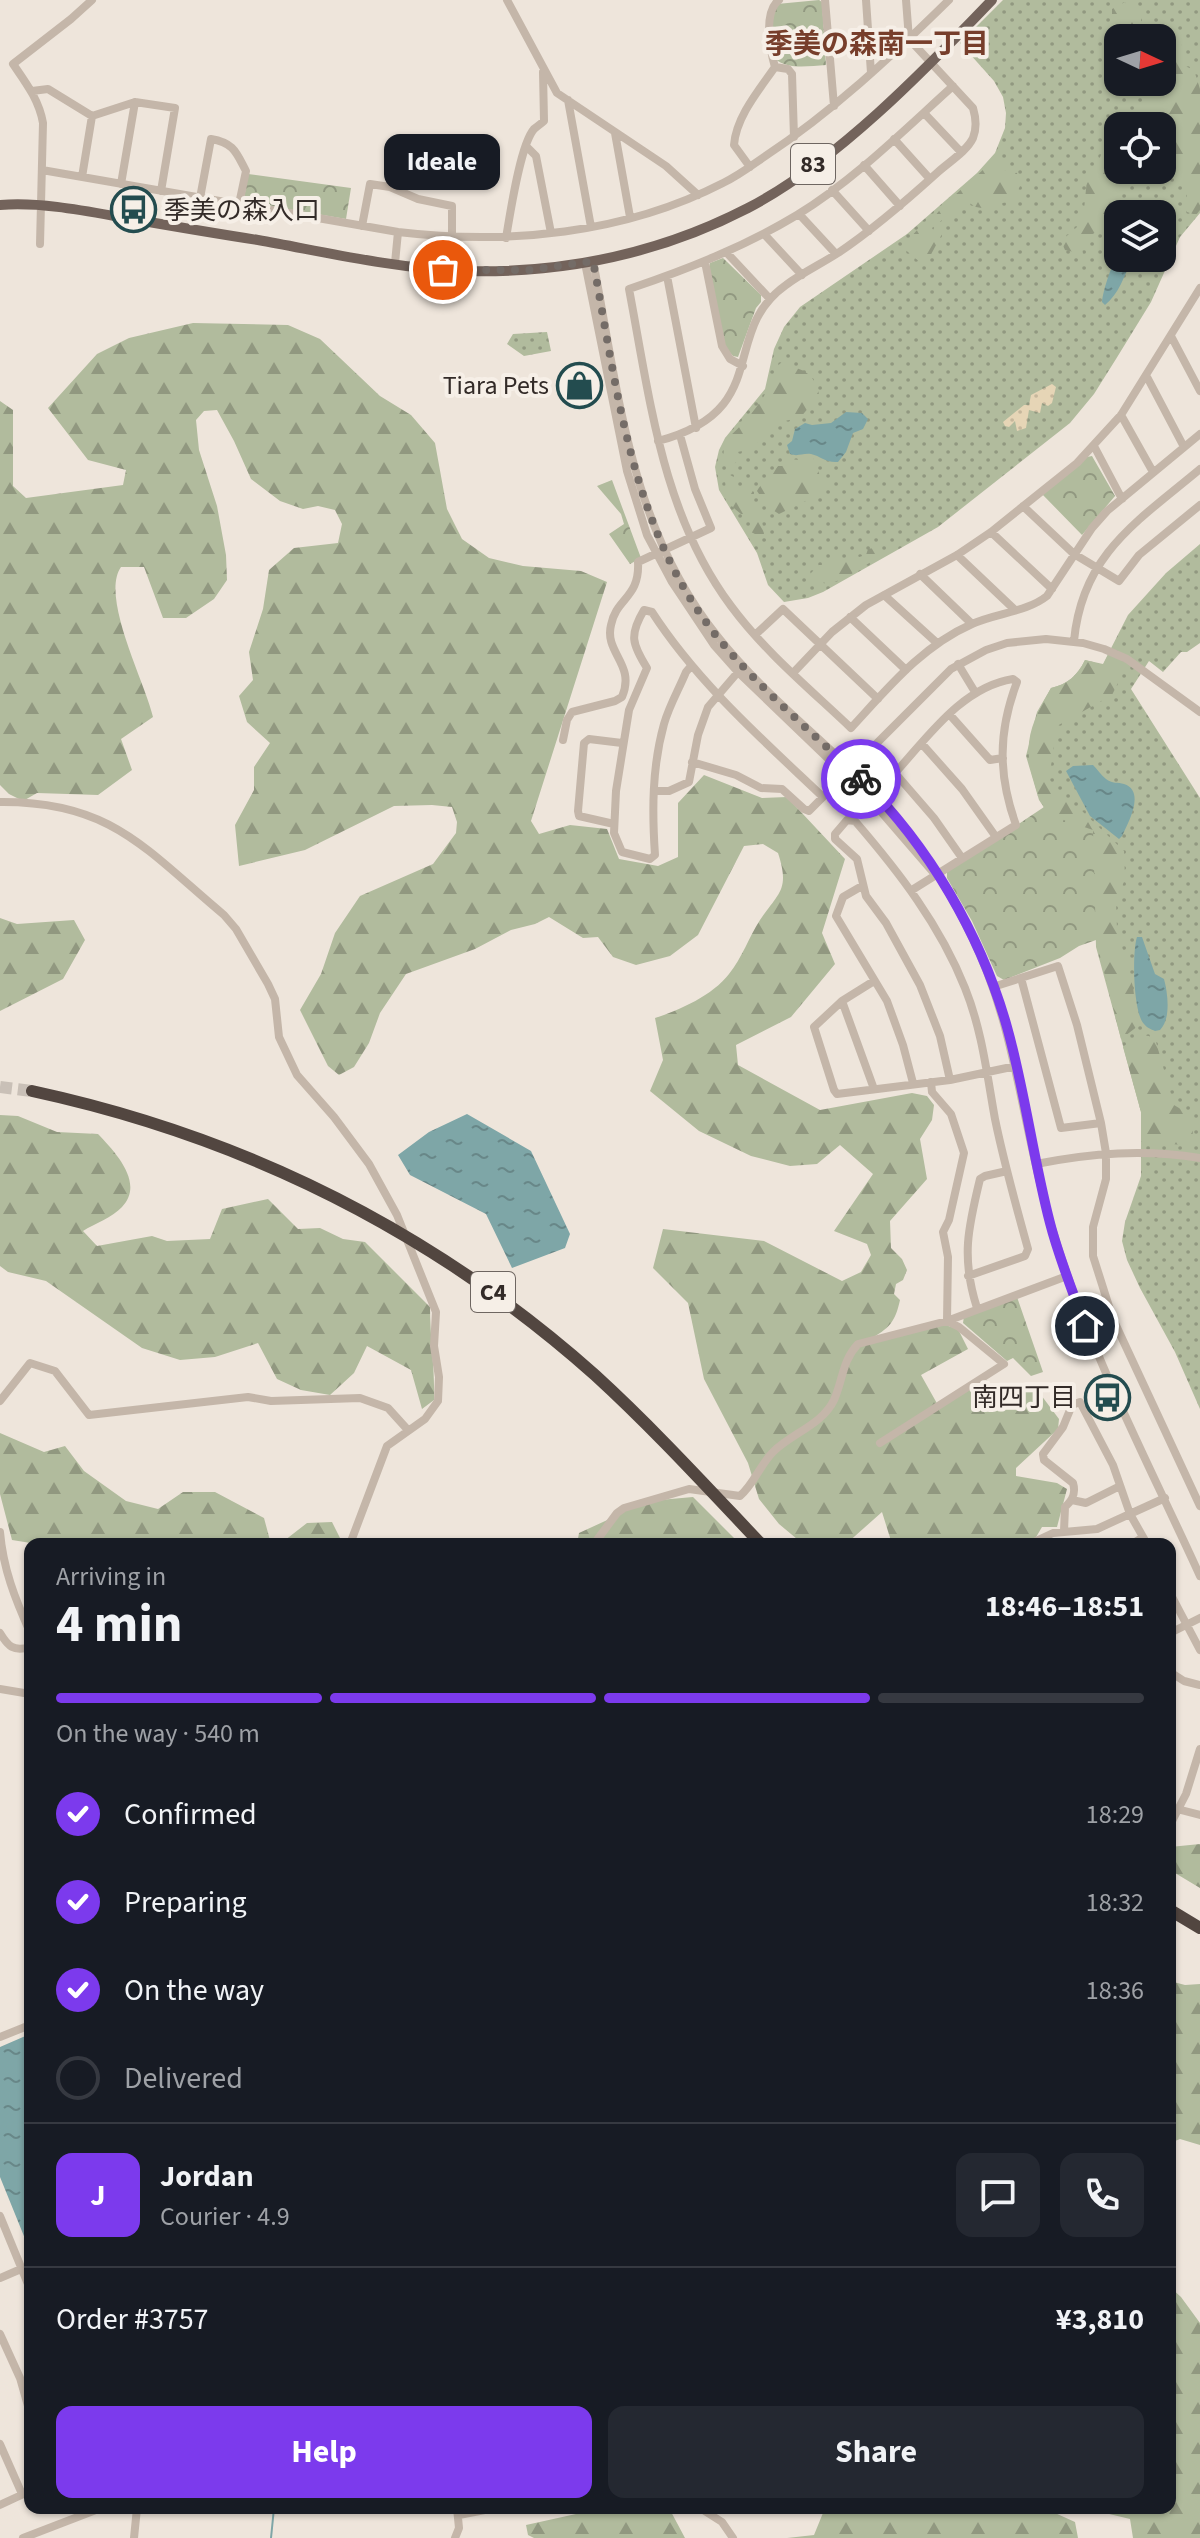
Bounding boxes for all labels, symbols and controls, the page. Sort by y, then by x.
district label: 季美の森南一丁目 [765,24,989,64]
north arrow [1104,24,1176,96]
map controls [1104,24,1176,272]
button: locate [1104,112,1176,184]
callout: Ideale [385,134,501,190]
text: Ideale [407,143,477,180]
road number: 83 [791,144,835,184]
bus stop icon: 季美の森入口 [109,186,157,234]
place label: 季美の森入口 [164,192,320,229]
button: layers [1104,200,1176,272]
pin [409,236,477,304]
icon: bag [421,248,465,292]
shop icon: Tiara Pets [556,361,604,409]
place label: Tiara Pets [443,367,549,404]
courier [821,739,901,819]
icon: bike [839,757,883,801]
road number: C4 [471,1272,515,1312]
pin [1051,1292,1119,1360]
icon: home [1063,1304,1107,1348]
bus stop icon: 南四丁目 [1083,1373,1131,1421]
place label: 南四丁目 [972,1379,1076,1416]
text: Arriving in [56,1558,166,1595]
text: 18:46–18:51 [985,1585,1144,1628]
text: 4 min [56,1588,183,1662]
text: On the way · 540 m [56,1715,260,1752]
icon: check [56,1792,100,1836]
text: Confirmed [124,1793,257,1836]
text: 18:29 [1086,1796,1144,1833]
icon: check [56,1880,100,1924]
text: Preparing [124,1881,247,1924]
text: 18:32 [1086,1884,1144,1921]
icon: check [56,1968,100,2012]
text: On the way [124,1969,264,2012]
text: 18:36 [1086,1972,1144,2009]
text: Delivered [124,2057,243,2100]
button: chat [956,2153,1040,2237]
button: phone [1060,2153,1144,2237]
text: Jordan [160,2155,254,2198]
text: J [90,2174,106,2217]
text: Courier · 4.9 [160,2198,290,2235]
text: Order #3757 [56,2298,209,2341]
text: ¥3,810 [1056,2298,1144,2341]
button: Help [56,2406,592,2498]
button: Share [608,2406,1144,2498]

